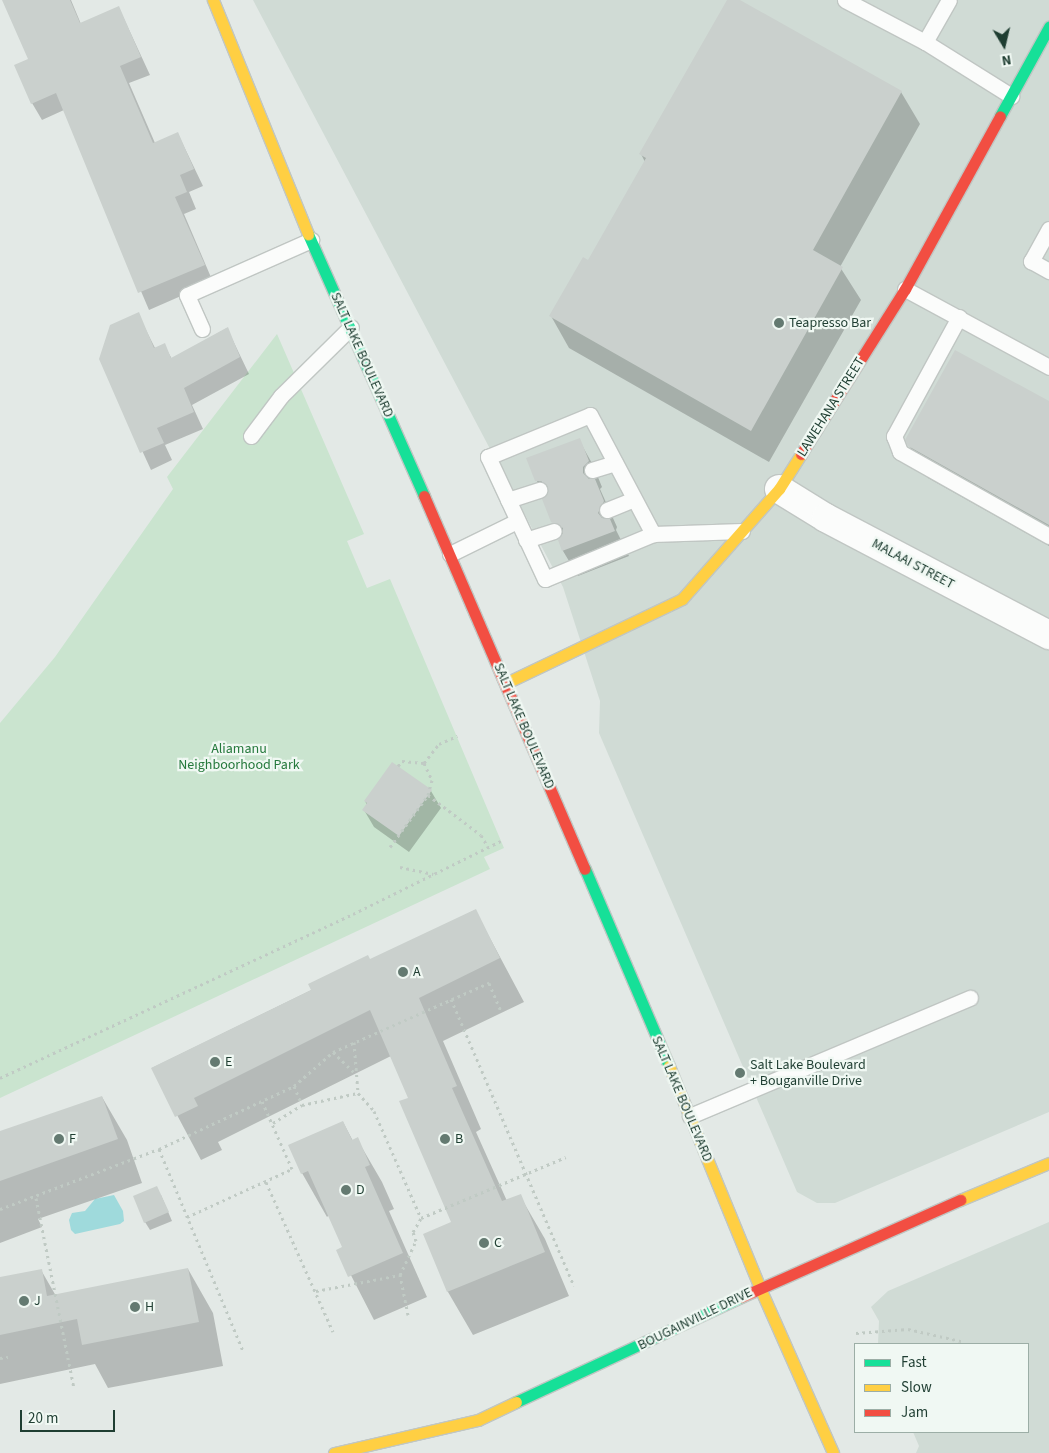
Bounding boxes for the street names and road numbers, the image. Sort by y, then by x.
street label: SALT LAKE BOULEVARD [327,290,397,420]
street label: LAWEHANA STREET [794,354,868,460]
street label: MALAAI STREET [869,535,957,593]
street label: SALT LAKE BOULEVARD [490,661,558,791]
street label: SALT LAKE BOULEVARD [648,1034,716,1164]
street label: BOUGAINVILLE DRIVE [635,1284,755,1354]

